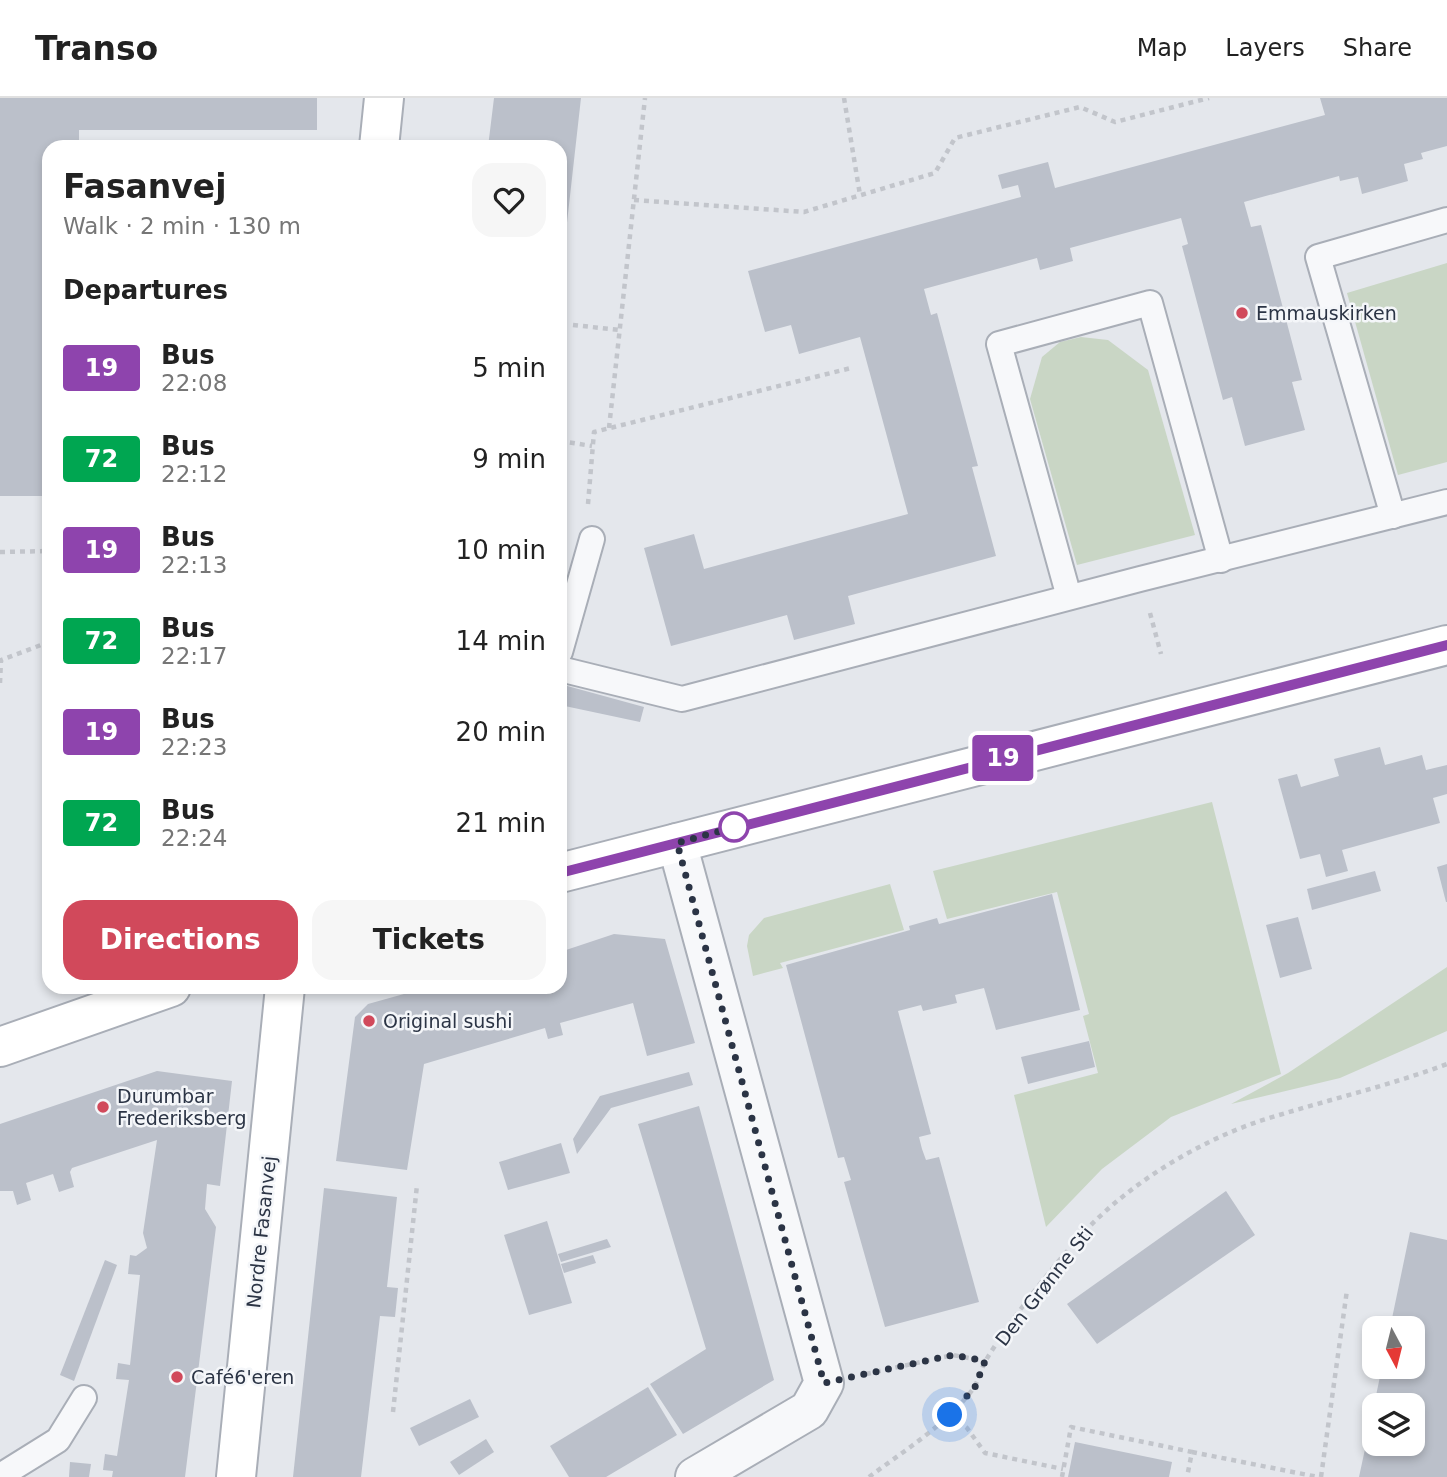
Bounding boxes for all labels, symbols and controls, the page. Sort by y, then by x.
text: Transo [35,29,158,68]
text: Map [1137,34,1187,62]
text: Layers [1225,34,1305,62]
text: Share [1343,34,1412,62]
button: heart [472,163,546,237]
text: Fasanvej [63,167,227,206]
text: Walk · 2 min · 130 m [63,213,301,239]
text: Departures [63,275,228,305]
place label: Emmauskirken [1256,302,1397,324]
marker: Emmauskirken [1234,305,1250,321]
text: Bus [161,340,215,370]
text: 5 min [472,353,546,383]
text: 19 [85,354,118,382]
text: 22:08 [161,370,227,396]
text: Bus [161,431,215,461]
text: 9 min [472,444,546,474]
text: 72 [85,445,118,473]
text: 22:12 [161,461,227,487]
text: Bus [161,522,215,552]
text: 10 min [456,535,546,565]
text: 19 [85,536,118,564]
text: 22:13 [161,552,227,578]
text: Bus [161,613,215,643]
text: 14 min [456,626,546,656]
text: 72 [85,627,118,655]
text: 22:17 [161,643,227,669]
text: Bus [161,704,215,734]
text: 20 min [456,717,546,747]
text: 19 [85,718,118,746]
text: 22:23 [161,734,227,760]
line badge: 19 [972,735,1034,781]
text: 19 [986,744,1020,772]
text: Bus [161,795,215,825]
text: 21 min [456,808,546,838]
text: 72 [85,809,118,837]
unlabelled marker [719,812,749,842]
text: 22:24 [161,825,227,851]
button: Directions [63,900,298,980]
button: Tickets [312,900,546,980]
place label: Original sushi [383,1010,513,1032]
marker: Original sushi [361,1013,377,1029]
place label: Durumbar Frederiksberg [117,1085,247,1129]
marker: Durumbar Frederiksberg [95,1099,111,1115]
street label: Nordre Fasanvej [242,1155,280,1309]
street label: Den Grønne Sti [991,1222,1097,1350]
north arrow [1362,1316,1424,1379]
map controls [1362,1316,1425,1456]
place label: Café6'eren [191,1366,294,1388]
marker: Café6'eren [169,1369,185,1385]
button: layers [1362,1393,1425,1456]
your location [932,1397,967,1432]

